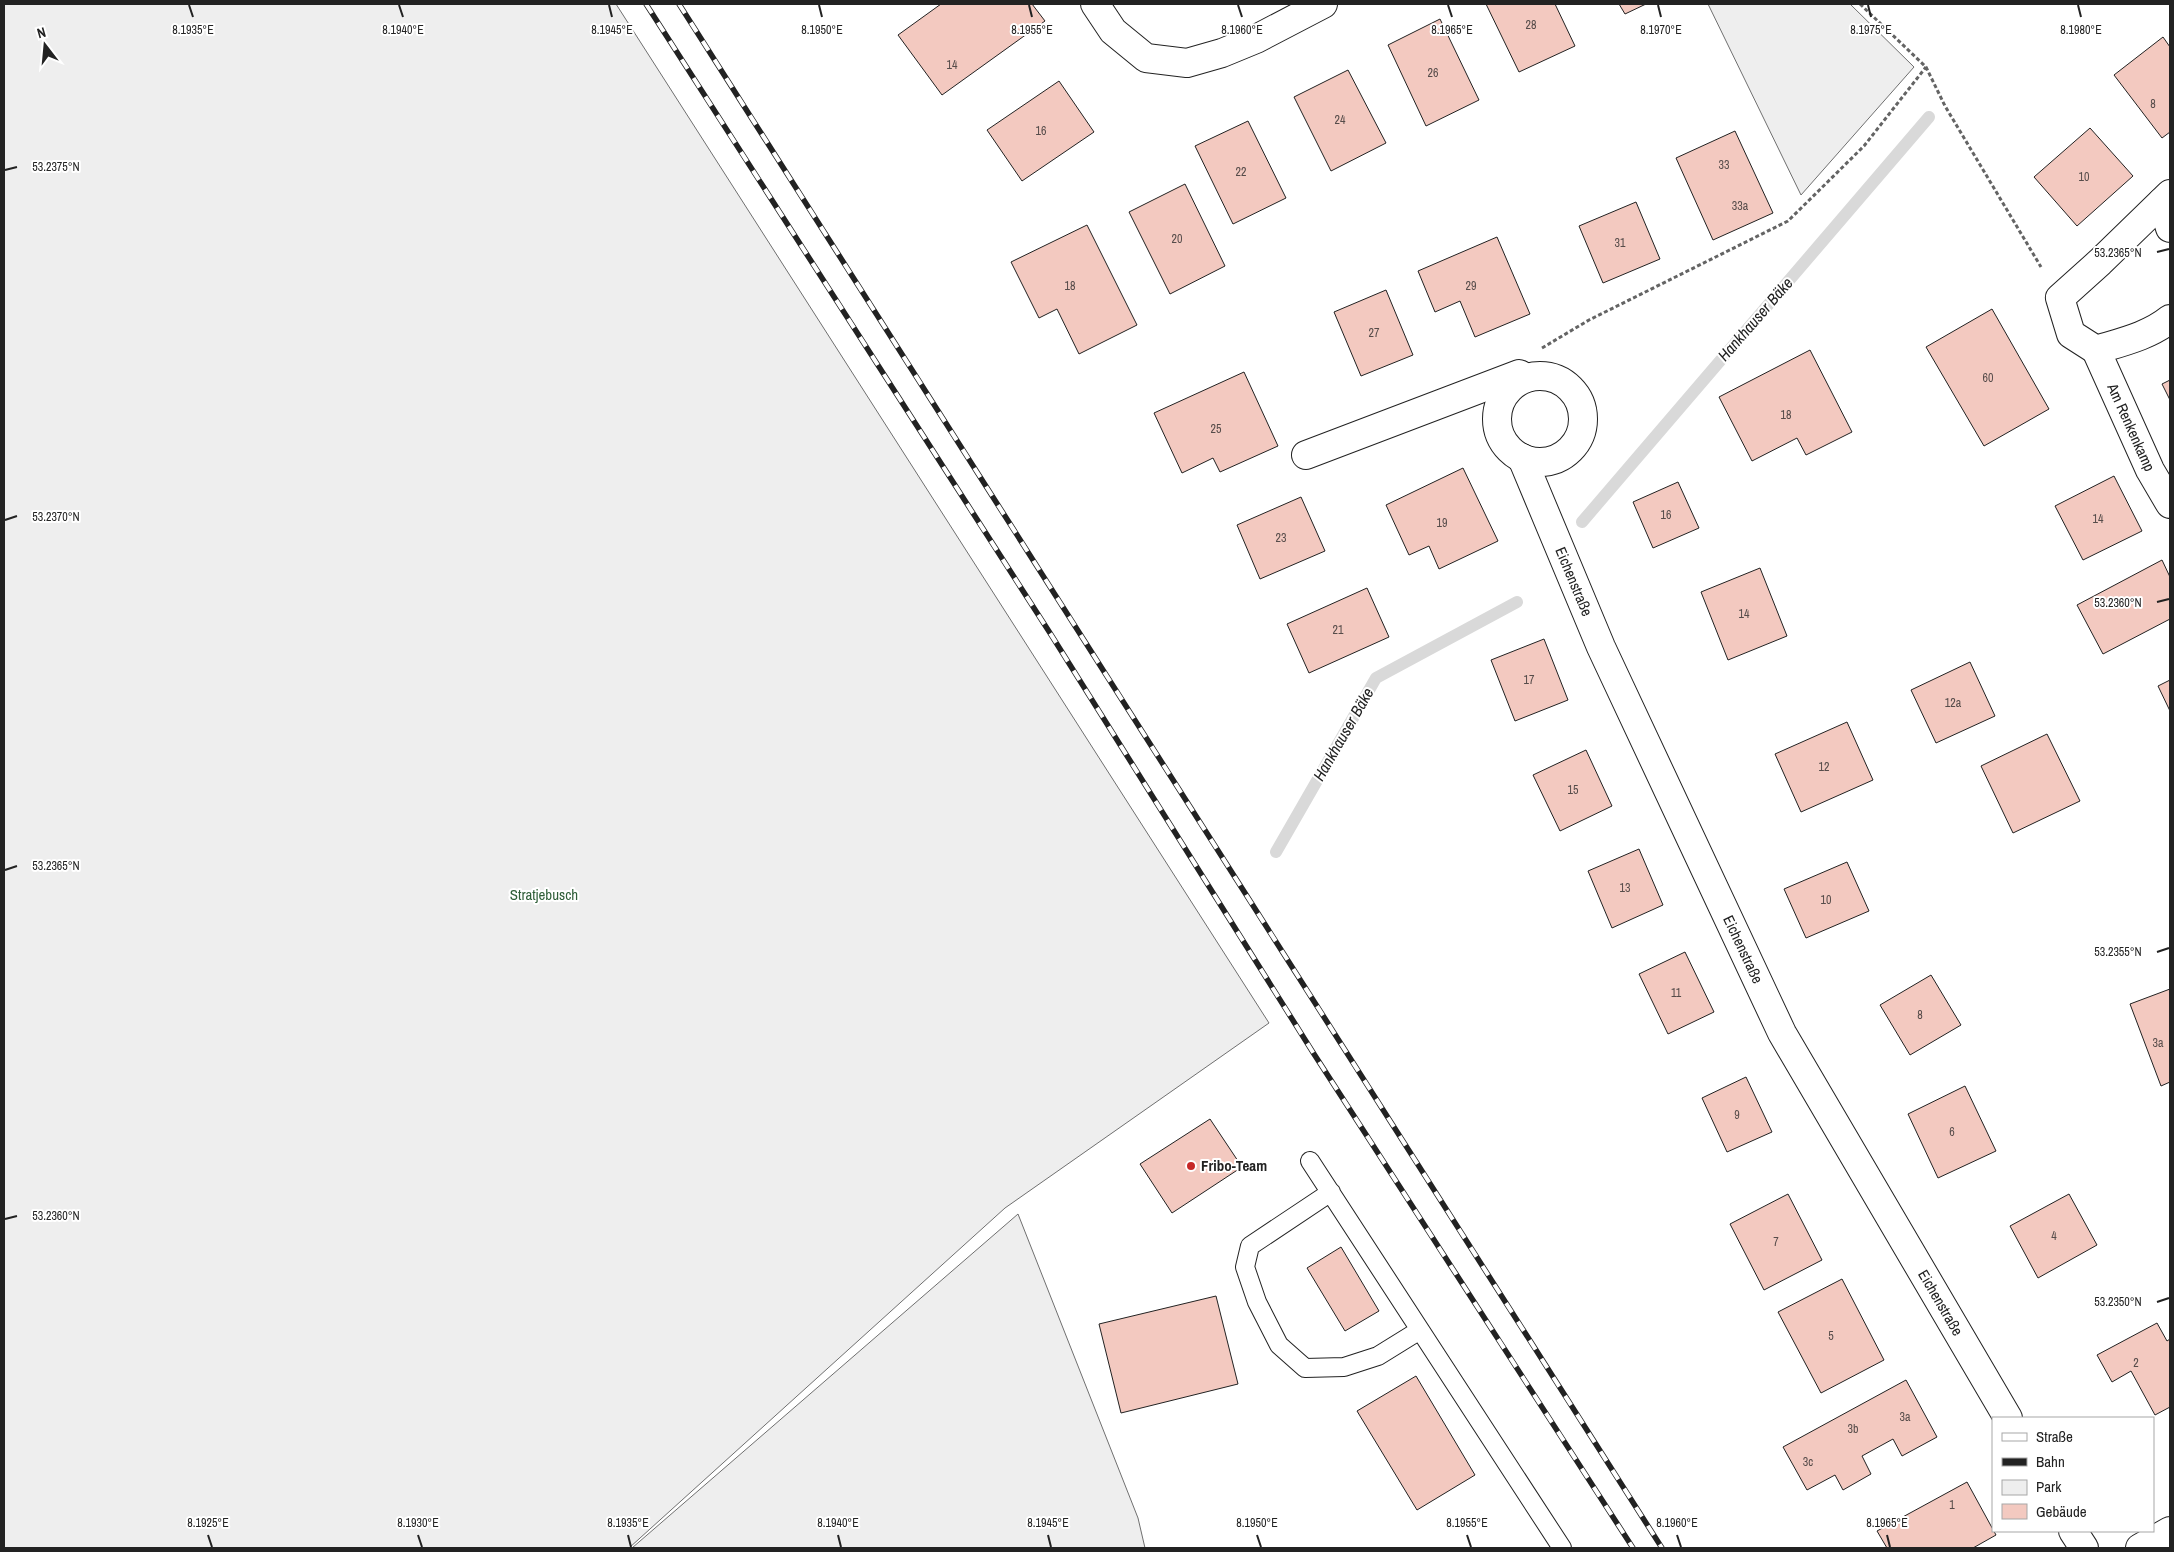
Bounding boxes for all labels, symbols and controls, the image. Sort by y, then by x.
house number: 28 [1526,17,1536,33]
north arrow [20,20,70,70]
text: 8.1935°E [172,22,214,38]
text: 8.1940°E [382,22,424,38]
text: 8.1945°E [591,22,633,38]
text: 8.1950°E [801,22,843,38]
text: 8.1955°E [1011,22,1053,38]
text: 8.1960°E [1221,22,1263,38]
text: 8.1965°E [1431,22,1473,38]
text: 8.1970°E [1640,22,1682,38]
text: 8.1975°E [1850,22,1892,38]
text: 8.1980°E [2060,22,2102,38]
text: N [35,23,48,42]
house number: 14 [947,57,958,73]
house number: 26 [1428,65,1438,81]
house number: 8 [2150,96,2156,112]
house number: 24 [1335,112,1346,128]
house number: 16 [1036,123,1046,139]
house number: 33 [1719,157,1729,173]
text: 53.2375°N [32,159,80,175]
house number: 22 [1236,164,1246,180]
house number: 10 [2079,169,2089,185]
house number: 33a [1732,198,1749,214]
house number: 20 [1172,231,1182,247]
house number: 31 [1615,235,1626,251]
text: 53.2365°N [2094,245,2142,261]
water label: Hankhauser Bäke [1712,272,1798,366]
house number: 18 [1065,278,1075,294]
house number: 29 [1466,278,1476,294]
house number: 27 [1369,325,1380,341]
house number: 60 [1983,370,1993,386]
street label: Am Renkenkamp [2102,379,2160,475]
house number: 18 [1781,407,1791,423]
house number: 25 [1211,421,1222,437]
house number: 16 [1661,507,1671,523]
text: 53.2370°N [32,509,80,525]
house number: 14 [2093,511,2104,527]
house number: 19 [1437,515,1447,531]
house number: 23 [1276,530,1286,546]
street label: Eichenstraße [1550,544,1598,619]
text: 53.2360°N [2094,595,2142,611]
house number: 14 [1739,606,1750,622]
house number: 21 [1333,622,1344,638]
house number: 17 [1524,672,1535,688]
water label: Hankhauser Bäke [1307,683,1379,785]
house number: 12a [1945,695,1962,711]
house number: 12 [1819,759,1829,775]
house number: 15 [1568,782,1579,798]
text: 53.2365°N [32,858,80,874]
house number: 13 [1620,880,1630,896]
park label: Stratjebusch [510,884,578,905]
house number: 10 [1821,892,1831,908]
street label: Eichenstraße [1718,912,1768,987]
text: 53.2355°N [2094,944,2142,960]
house number: 11 [1671,985,1682,1001]
house number: 8 [1917,1007,1923,1023]
house number: 3a [2153,1035,2164,1051]
house number: 9 [1734,1107,1740,1123]
house number: 6 [1949,1124,1955,1140]
place label: Fribo-Team [1201,1155,1267,1176]
marker: Fribo-Team [1185,1160,1197,1172]
text: 53.2360°N [32,1208,80,1224]
house number: 4 [2051,1228,2057,1244]
house number: 7 [1773,1234,1779,1250]
street label: Eichenstraße [1913,1266,1968,1340]
text: 53.2350°N [2094,1294,2142,1310]
house number: 5 [1828,1328,1834,1344]
house number: 2 [2133,1355,2139,1371]
house number: 3a [1900,1409,1911,1425]
legend [1992,1417,2154,1532]
house number: 3b [1848,1421,1858,1437]
text: Straße [2036,1426,2073,1447]
text: Bahn [2036,1451,2065,1472]
house number: 3c [1803,1454,1813,1470]
text: Park [2036,1476,2062,1497]
house number: 1 [1949,1497,1955,1513]
text: Gebäude [2036,1501,2087,1522]
text: 8.1925°E [187,1515,229,1531]
text: 8.1930°E [397,1515,439,1531]
text: 8.1935°E [607,1515,649,1531]
text: 8.1940°E [817,1515,859,1531]
text: 8.1945°E [1027,1515,1069,1531]
text: 8.1950°E [1236,1515,1278,1531]
text: 8.1955°E [1446,1515,1488,1531]
text: 8.1960°E [1656,1515,1698,1531]
text: 8.1965°E [1866,1515,1908,1531]

